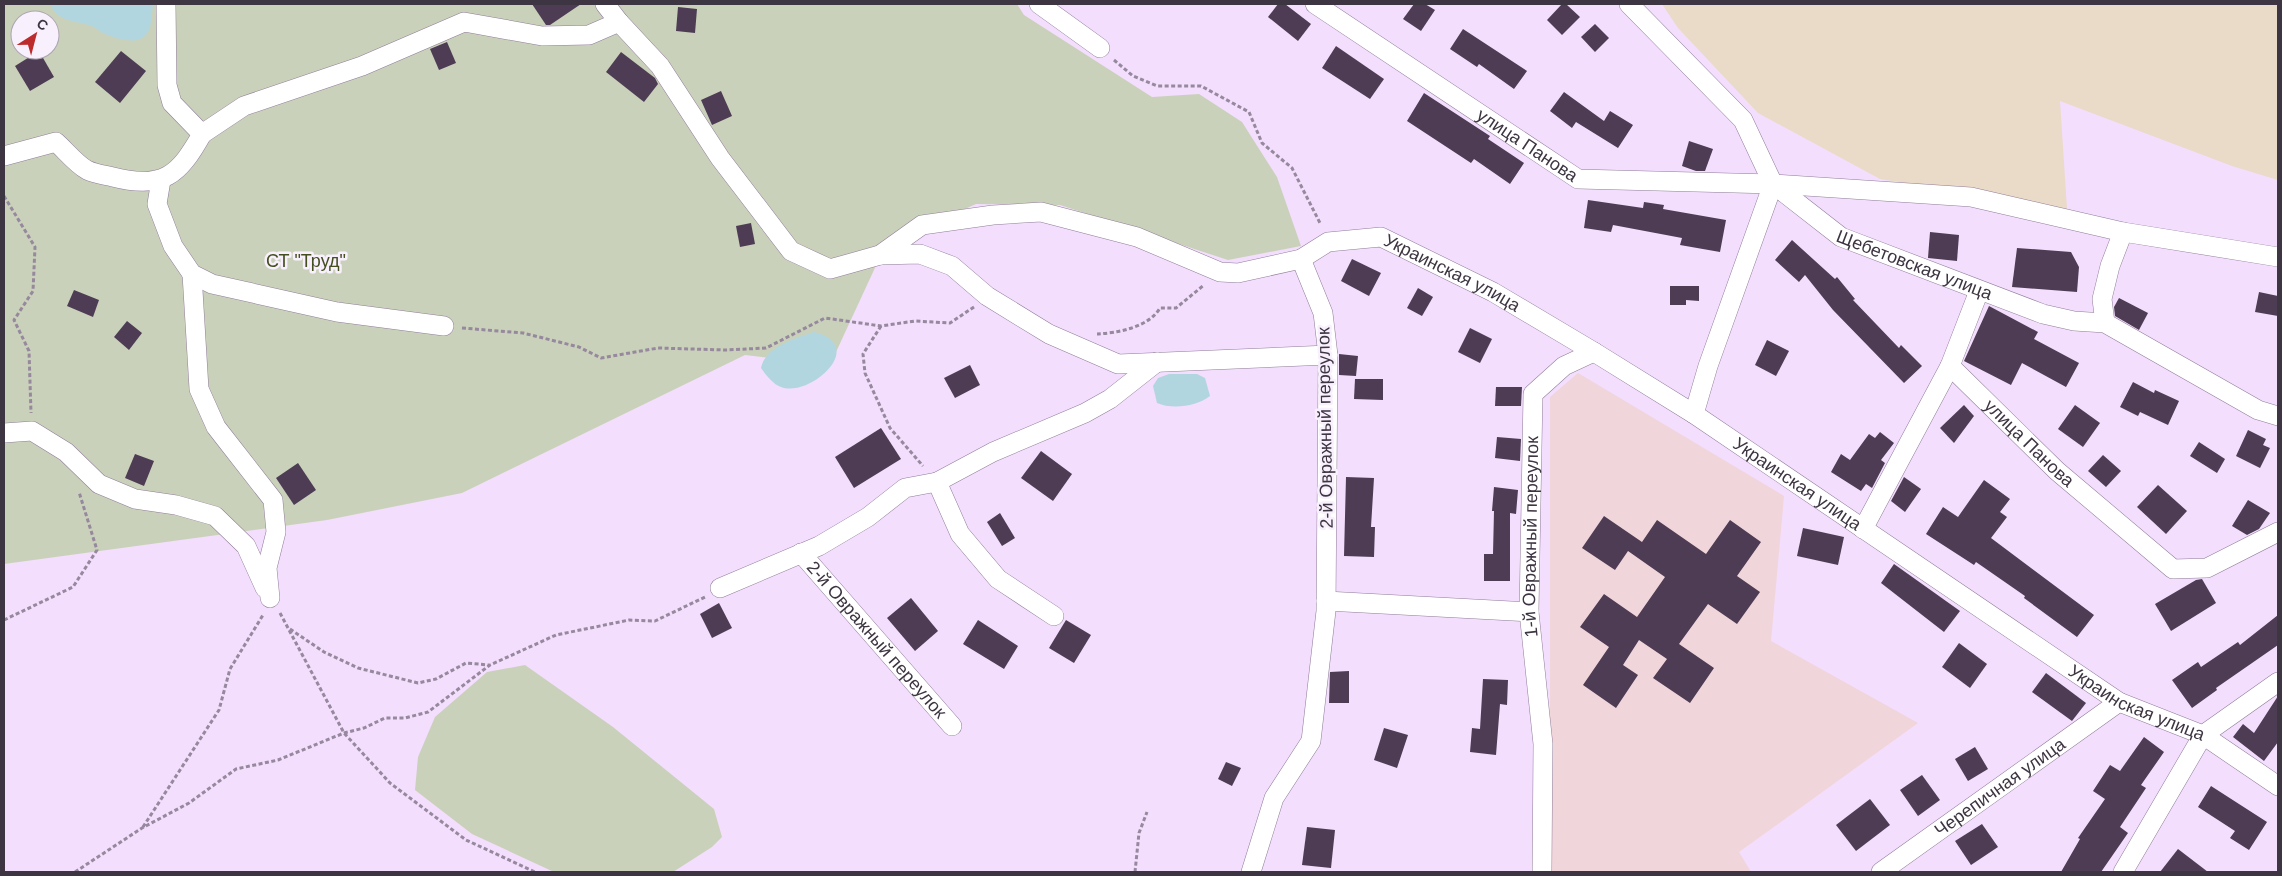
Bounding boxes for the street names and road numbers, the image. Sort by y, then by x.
street label: улица Панова [1473,105,1582,186]
street label: Щебетовская улица [1834,226,1996,304]
street label: Украинская улица [1381,230,1525,316]
street label: 2-й Овражный переулок [1313,327,1337,529]
street label: улица Панова [1980,395,2079,492]
street label: Украинская улица [1729,434,1866,535]
street label: 1-й Овражный переулок [1519,436,1542,638]
street label: 2-й Овражный переулок [803,557,950,722]
street label: Украинская улица [2065,661,2209,745]
street label: Черепичная улица [1931,733,2070,840]

